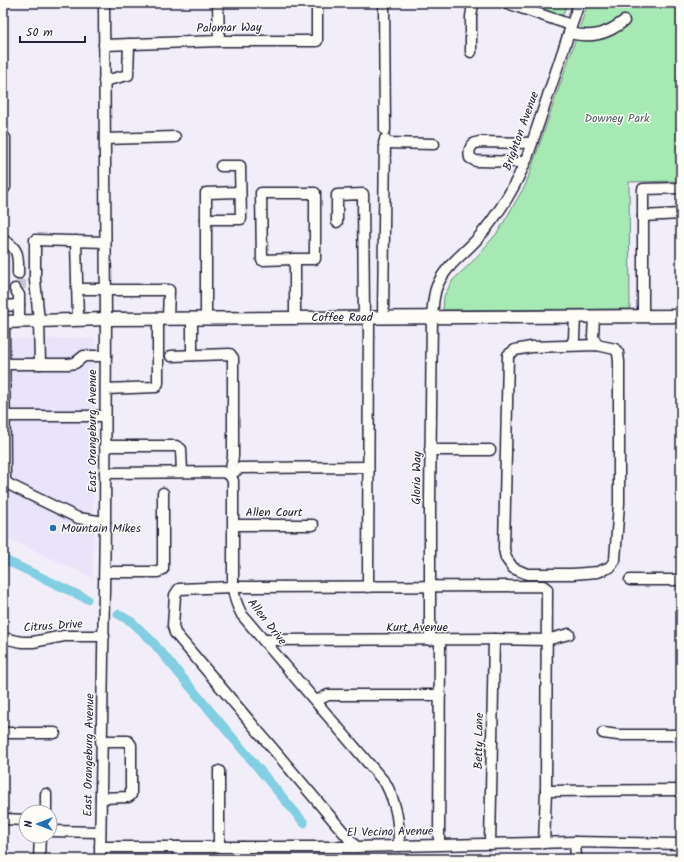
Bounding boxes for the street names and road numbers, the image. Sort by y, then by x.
street label: Palomar Way [196,18,262,38]
street label: Brighton Avenue [498,88,544,173]
street label: Coffee Road [311,308,374,327]
street label: East Orangeburg Avenue [83,369,102,493]
street label: Gloria Way [407,451,427,505]
street label: Allen Court [246,503,303,522]
street label: Allen Drive [243,595,292,650]
street label: Citrus Drive [23,614,84,638]
street label: Kurt Avenue [386,618,448,637]
street label: East Orangeburg Avenue [78,692,100,817]
street label: Betty Lane [469,712,489,770]
street label: El Vecino Avenue [346,822,434,842]

